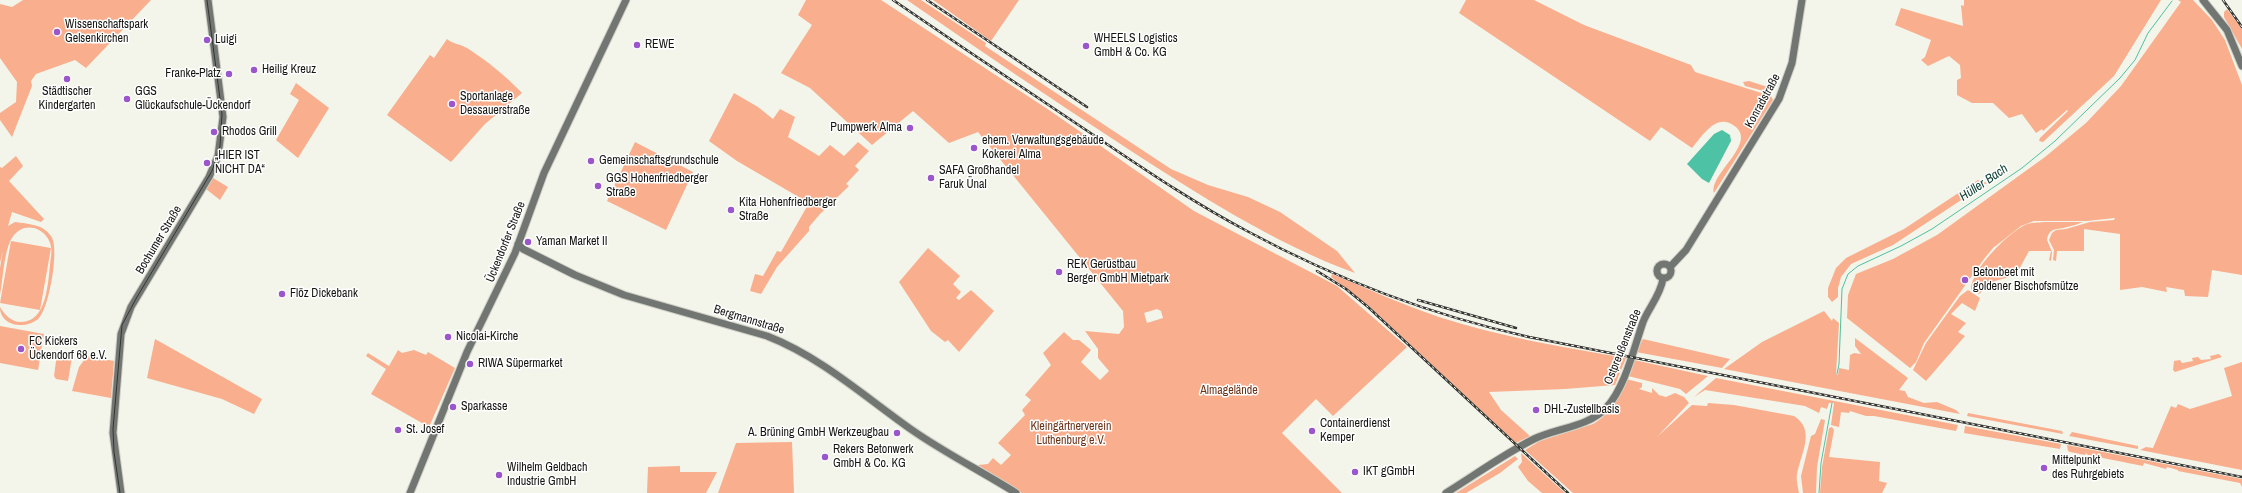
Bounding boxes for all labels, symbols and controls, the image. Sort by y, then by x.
place label: Wissenschaftspark Gelsenkirchen [65,18,148,46]
marker: Wissenschaftspark Gelsenkirchen [52,27,62,37]
place label: WHEELS Logistics GmbH & Co. KG [1094,32,1178,60]
place label: Luigi [215,33,237,47]
marker: Luigi [202,35,212,45]
place label: REWE [645,38,675,52]
marker: REWE [632,40,642,50]
marker: WHEELS Logistics GmbH & Co. KG [1081,41,1091,51]
place label: Heilig Kreuz [262,63,316,77]
marker: Heilig Kreuz [249,65,259,75]
place label: Franke-Platz [165,67,221,81]
marker: Franke-Platz [224,69,234,79]
street label: Konradstraße [1742,71,1784,131]
marker: Städtischer Kindergarten [62,74,72,84]
place label: Städtischer Kindergarten [39,85,95,113]
place label: GGS Glückaufschule-Ückendorf [135,85,250,113]
place label: Sportanlage Dessauerstraße [460,90,530,118]
marker: GGS Glückaufschule-Ückendorf [122,94,132,104]
marker: Sportanlage Dessauerstraße [447,99,457,109]
place label: Pumpwerk Alma [830,121,902,135]
marker: Pumpwerk Alma [905,123,915,133]
place label: Rhodos Grill [222,125,277,139]
marker: Rhodos Grill [209,127,219,137]
place label: ehem. Verwaltungsgebäude Kokerei Alma [982,134,1104,162]
marker: ehem. Verwaltungsgebäude Kokerei Alma [969,143,979,153]
place label: „HIER IST NICHT DA“ [215,149,265,177]
place label: Gemeinschaftsgrundschule [599,154,719,168]
marker: Gemeinschaftsgrundschule [586,156,596,166]
marker: „HIER IST NICHT DA“ [202,158,212,168]
water label: Hüller Bach [1957,161,2011,205]
place label: SAFA Großhandel Faruk Ünal [939,164,1019,192]
place label: GGS Hohenfriedberger Straße [606,172,708,200]
marker: SAFA Großhandel Faruk Ünal [926,173,936,183]
marker: GGS Hohenfriedberger Straße [593,181,603,191]
place label: Kita Hohenfriedberger Straße [739,196,836,224]
street label: Ückendorfer Straße [483,199,529,285]
street label: Bochumer Straße [133,203,185,277]
marker: Kita Hohenfriedberger Straße [726,205,736,215]
place label: Yaman Market II [536,235,607,249]
marker: Yaman Market II [523,237,533,247]
place label: REK Gerüstbau Berger GmbH Mietpark [1067,258,1169,286]
place label: Betonbeet mit goldener Bischofsmütze [1973,266,2079,294]
marker: REK Gerüstbau Berger GmbH Mietpark [1054,267,1064,277]
marker: Betonbeet mit goldener Bischofsmütze [1960,275,1970,285]
place label: Flöz Dickebank [290,287,358,301]
marker: Flöz Dickebank [277,289,287,299]
street label: Bergmannstraße [712,302,786,338]
street label: Ostpreußenstraße [1601,307,1645,387]
place label: Nicolai-Kirche [456,330,518,344]
marker: Nicolai-Kirche [443,332,453,342]
place label: FC Kickers Ückendorf 68 e.V. [29,335,107,363]
marker: FC Kickers Ückendorf 68 e.V. [16,344,26,354]
place label: RIWA Süpermarket [478,357,562,371]
marker: RIWA Süpermarket [465,359,475,369]
park label: Almagelände [1200,384,1258,398]
place label: Sparkasse [461,400,507,414]
marker: Sparkasse [448,402,458,412]
place label: DHL-Zustellbasis [1544,403,1619,417]
marker: DHL-Zustellbasis [1531,405,1541,415]
place label: Containerdienst Kemper [1320,417,1390,445]
park label: Kleingärtnerverein Luthenburg e.V. [1031,420,1111,448]
place label: St. Josef [406,423,444,437]
marker: St. Josef [393,425,403,435]
place label: A. Brüning GmbH Werkzeugbau [748,426,889,440]
marker: Containerdienst Kemper [1307,426,1317,436]
marker: A. Brüning GmbH Werkzeugbau [892,428,902,438]
place label: Rekers Betonwerk GmbH & Co. KG [833,443,913,471]
marker: Rekers Betonwerk GmbH & Co. KG [820,452,830,462]
place label: Mittelpunkt des Ruhrgebiets [2052,454,2124,482]
place label: Wilhelm Geldbach Industrie GmbH [507,461,587,489]
marker: Mittelpunkt des Ruhrgebiets [2039,463,2049,473]
place label: IKT gGmbH [1363,465,1415,479]
marker: IKT gGmbH [1350,467,1360,477]
marker: Wilhelm Geldbach Industrie GmbH [494,470,504,480]

